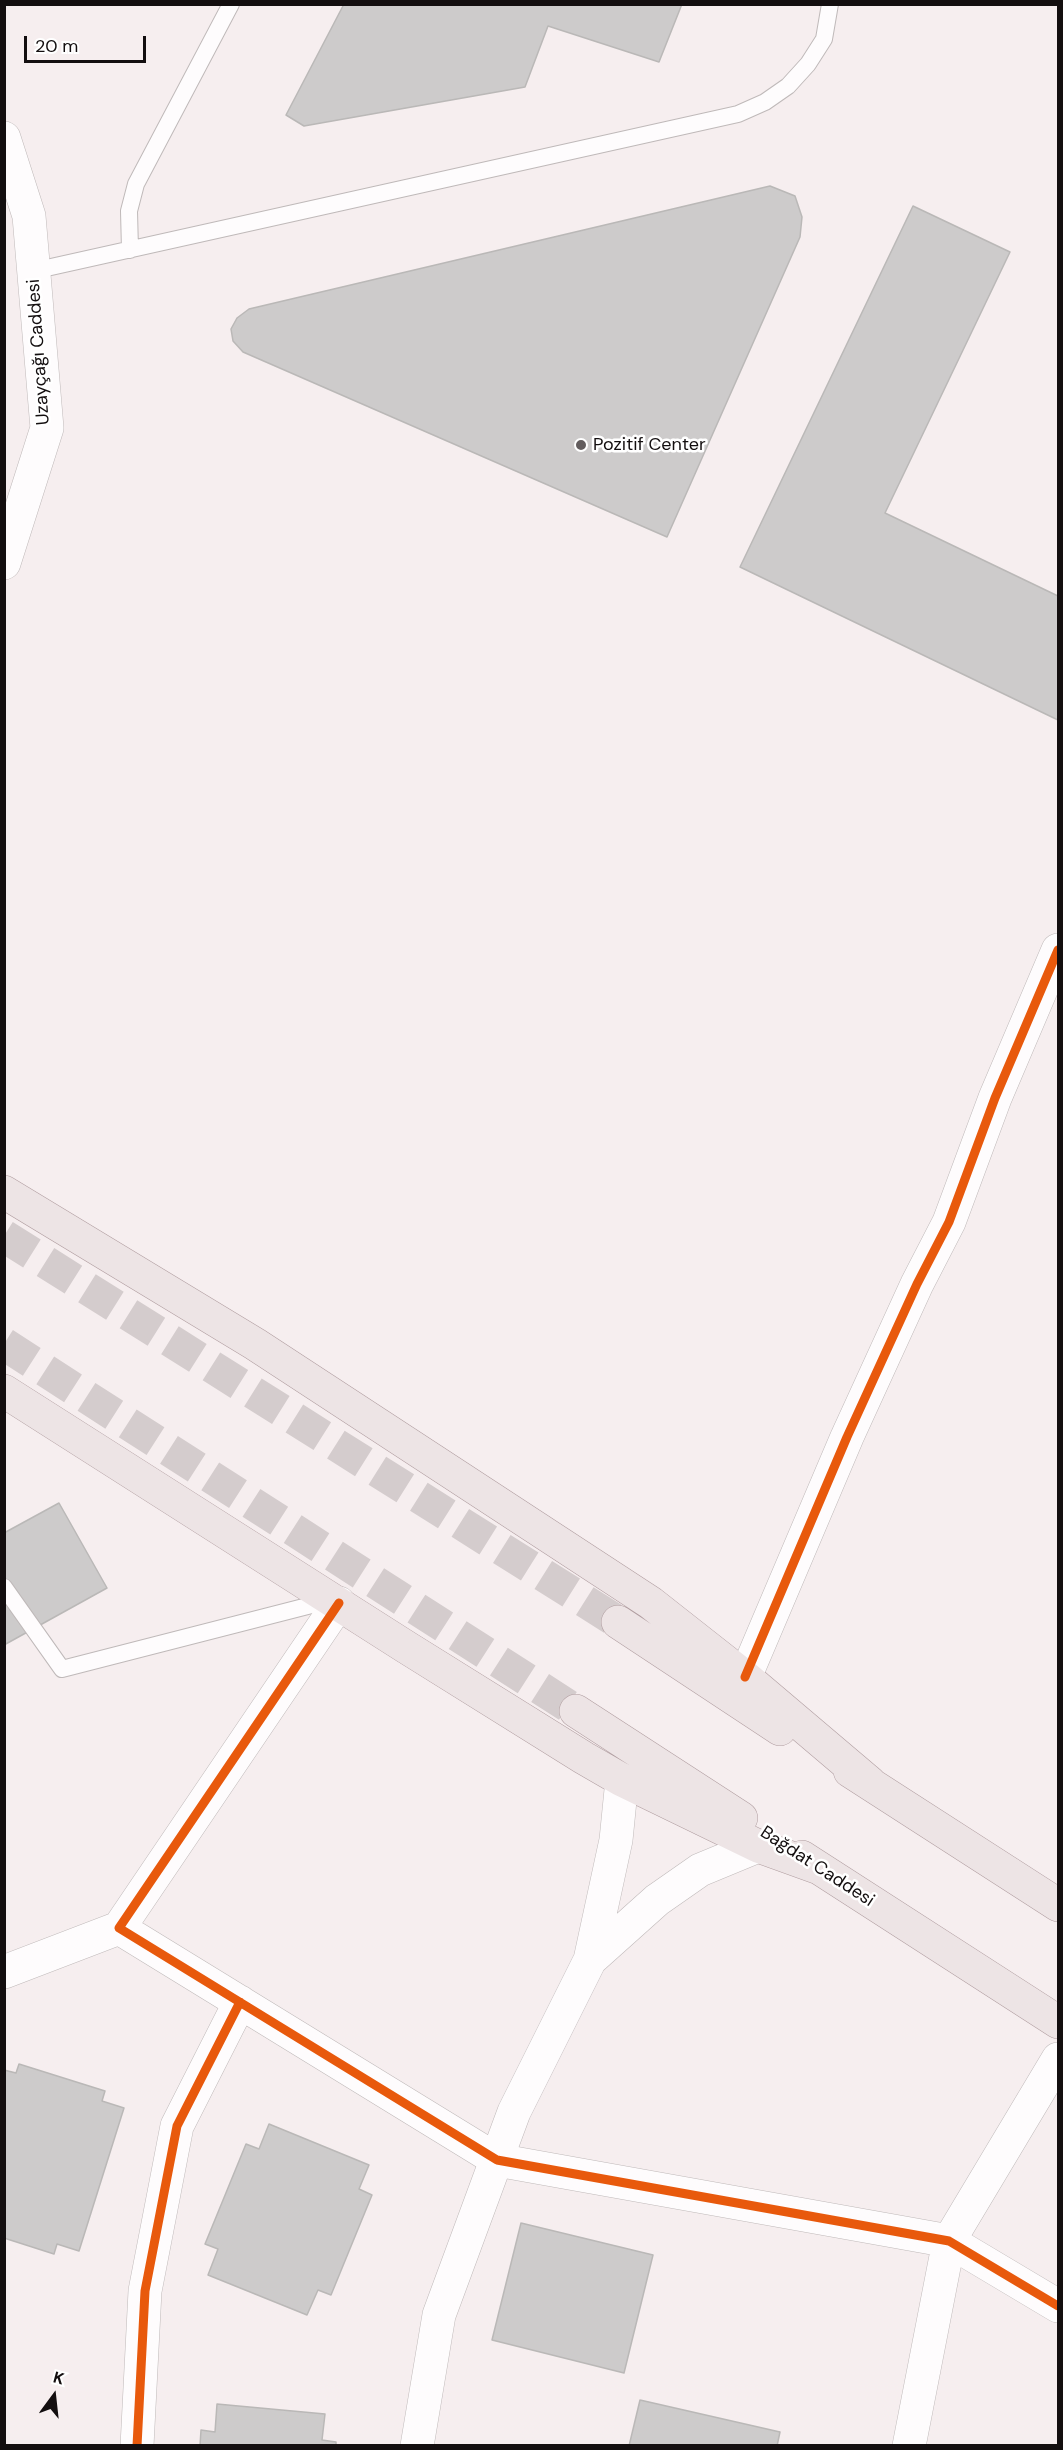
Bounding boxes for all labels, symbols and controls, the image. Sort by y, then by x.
scale bar [27,24,148,62]
text: 20 m [35,34,78,58]
street label: Uzayçağı Caddesi [23,278,55,426]
place label: Pozitif Center [593,434,706,456]
marker: Pozitif Center [574,438,588,452]
street label: Bağdat Caddesi [756,1822,878,1912]
north arrow [24,2366,84,2426]
text: K [51,2367,67,2390]

